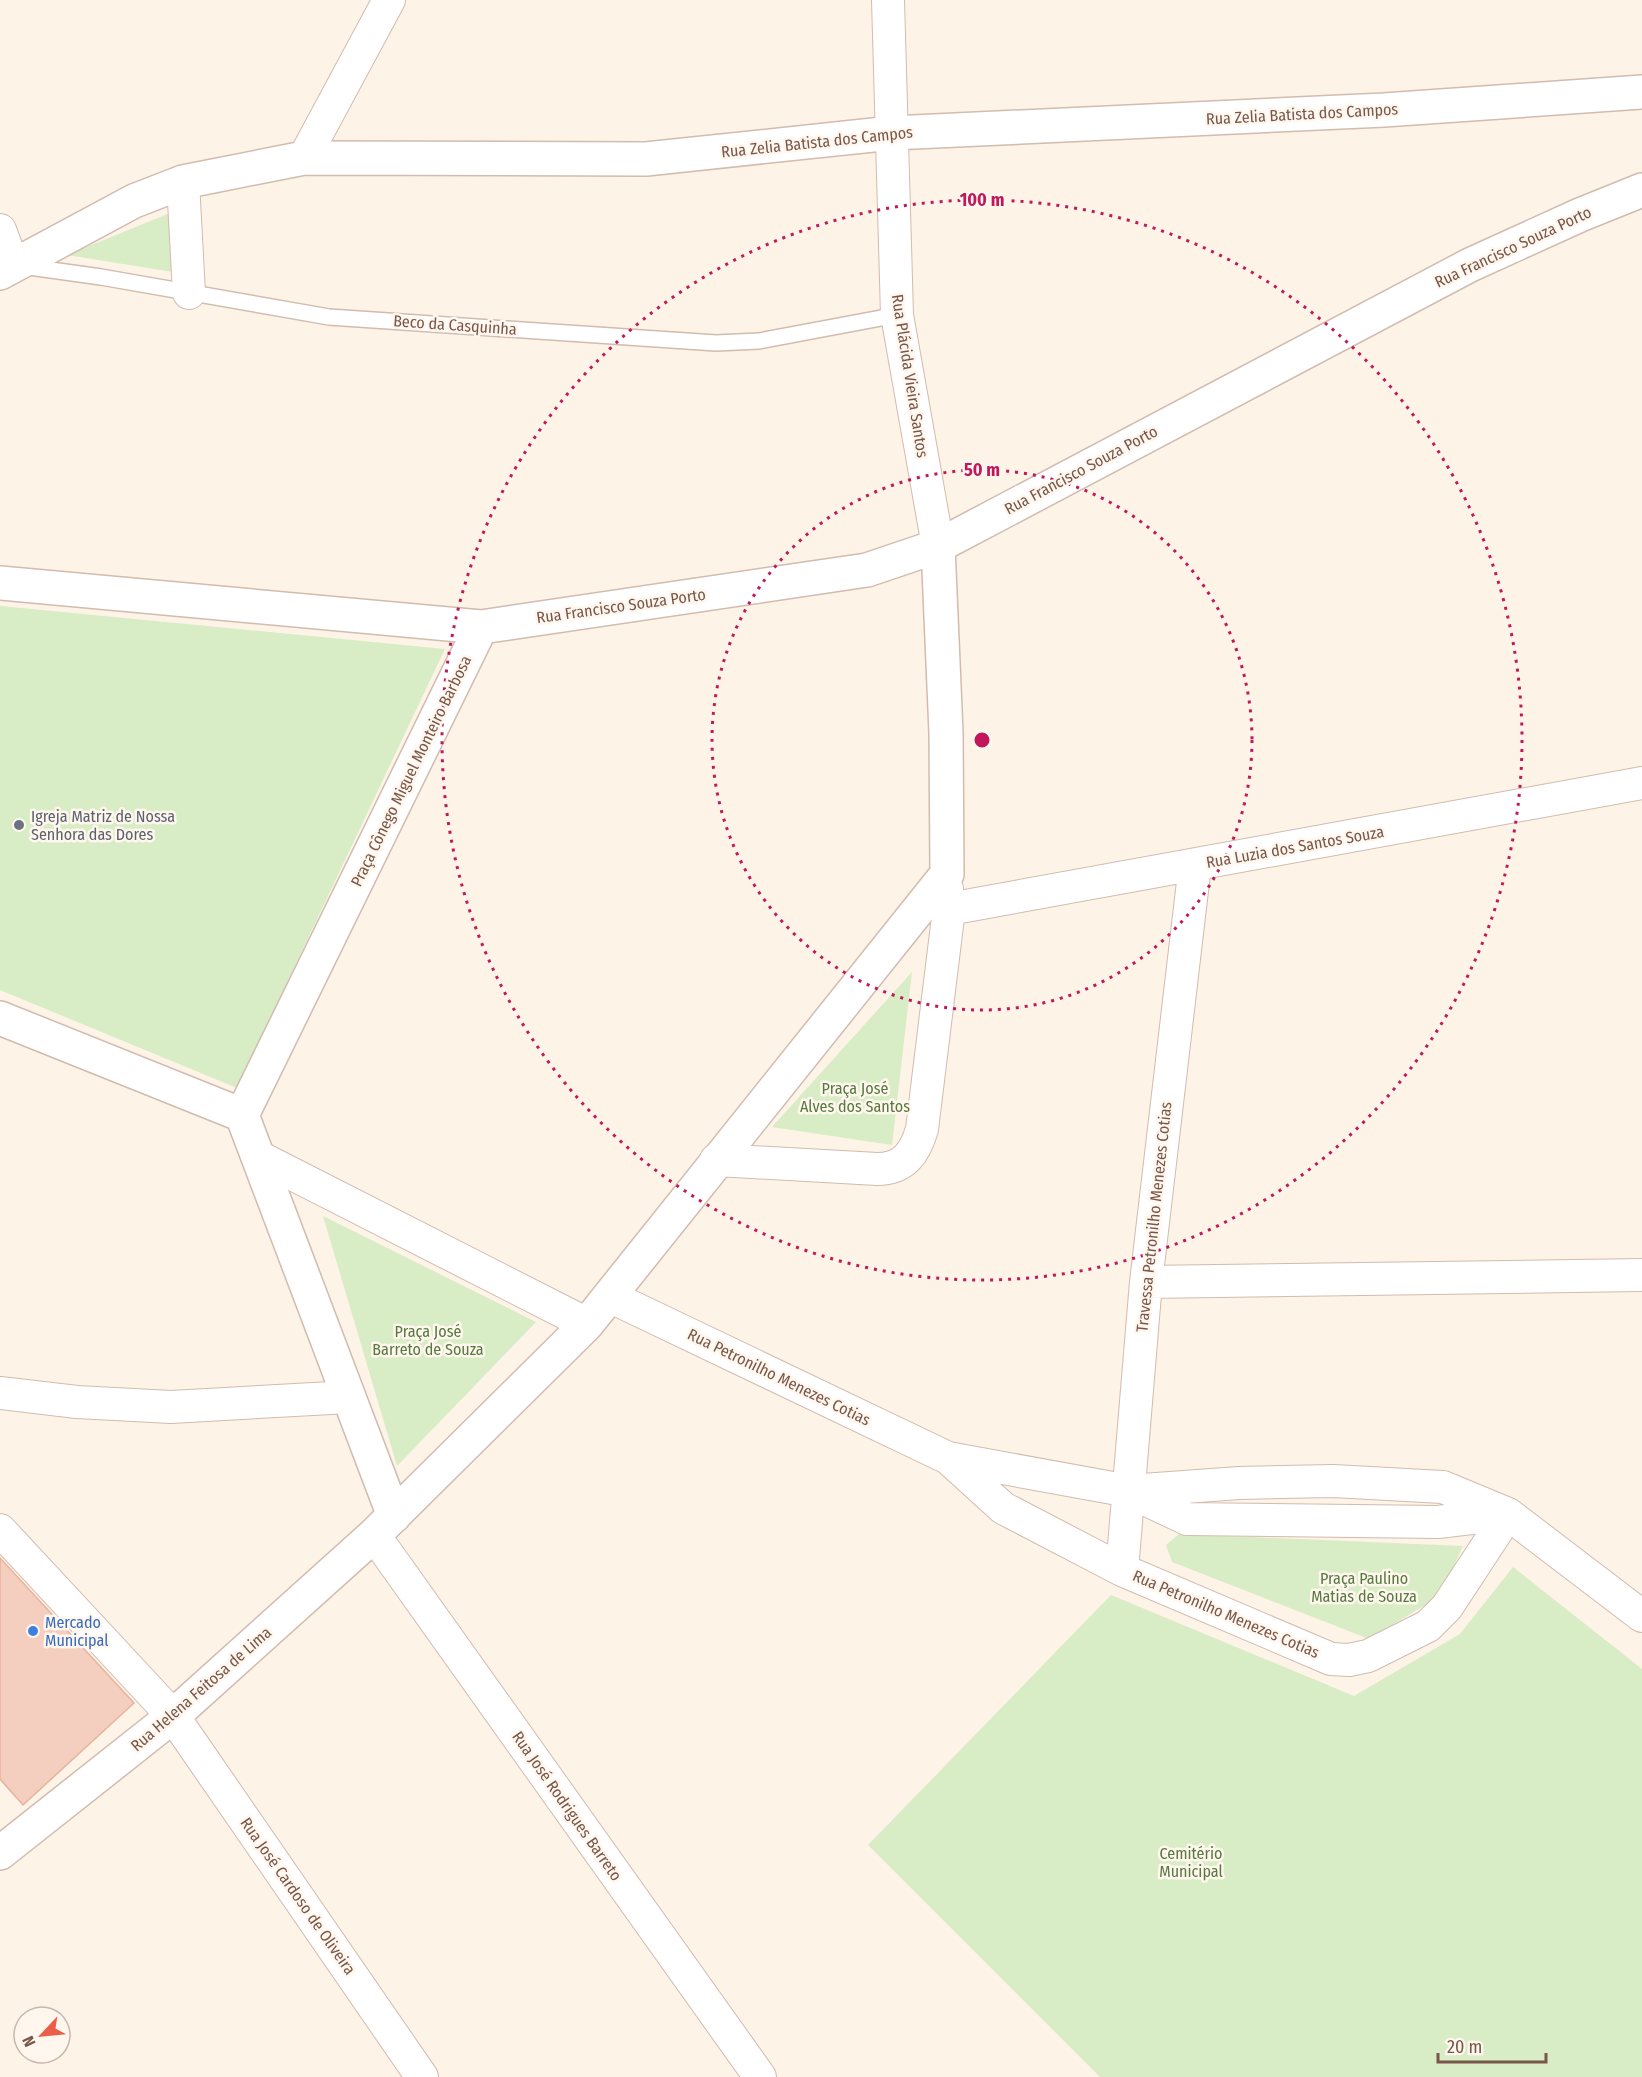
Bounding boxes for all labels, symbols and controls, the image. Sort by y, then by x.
street label: Rua Zelia Batista dos Campos [1205,99,1399,129]
street label: Rua Zelia Batista dos Campos [720,122,914,162]
text: 100 m [960,189,1004,211]
street label: Rua Francisco Souza Porto [1432,202,1594,292]
street label: Rua Plácida Vieira Santos [888,293,932,459]
street label: Beco da Casquinha [393,311,518,339]
street label: Rua Francisco Souza Porto [1001,422,1161,518]
text: 50 m [964,459,1000,481]
street label: Rua Francisco Souza Porto [535,585,707,627]
street label: Praça Cônego Miguel Monteiro Barbosa [347,652,475,890]
centre of rings [972,730,992,750]
place label: Igreja Matriz de Nossa Senhora das Dores [31,807,175,844]
marker: Igreja Matriz de Nossa Senhora das Dores [12,818,26,832]
street label: Rua Luzia dos Santos Souza [1205,822,1386,872]
park label: Praça José Alves dos Santos [800,1079,910,1116]
street label: Travessa Petronilho Menezes Cotias [1132,1101,1176,1333]
park label: Praça José Barreto de Souza [372,1322,484,1359]
street label: Rua Petronilho Menezes Cotias [685,1324,874,1430]
street label: Rua Petronilho Menezes Cotias [1130,1566,1322,1662]
park label: Praça Paulino Matias de Souza [1311,1569,1417,1606]
place label: Mercado Municipal [45,1613,108,1650]
street label: Rua Helena Feitosa de Lima [127,1623,275,1755]
marker: Mercado Municipal [26,1624,40,1638]
street label: Rua José Rodrigues Barreto [508,1728,626,1884]
street label: Rua José Cardoso de Oliveira [236,1814,360,1978]
park label: Cemitério Municipal [1159,1844,1223,1881]
north arrow [12,2005,72,2065]
scale bar [1438,2026,1546,2064]
text: N [18,2033,40,2050]
text: 20 m [1447,2036,1482,2058]

